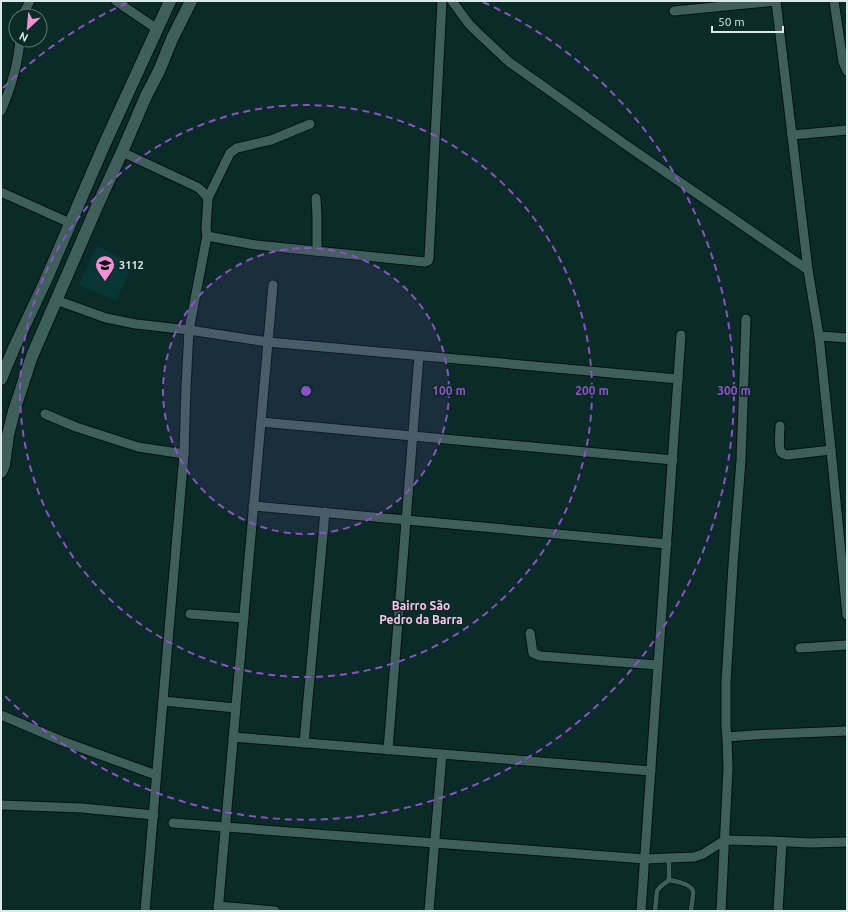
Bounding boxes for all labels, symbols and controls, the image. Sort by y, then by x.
north arrow [8,8,48,48]
scale bar [712,8,783,34]
text: 50 m [718,15,745,28]
text: N [17,30,30,44]
school or university icon: 3112 [94,254,116,282]
place label: 3112 [119,259,144,271]
centre of rings [299,384,313,398]
text: 100 m [432,384,466,397]
text: 200 m [575,384,609,397]
text: 300 m [717,384,751,397]
district label: Bairro São Pedro da Barra [379,599,463,626]

